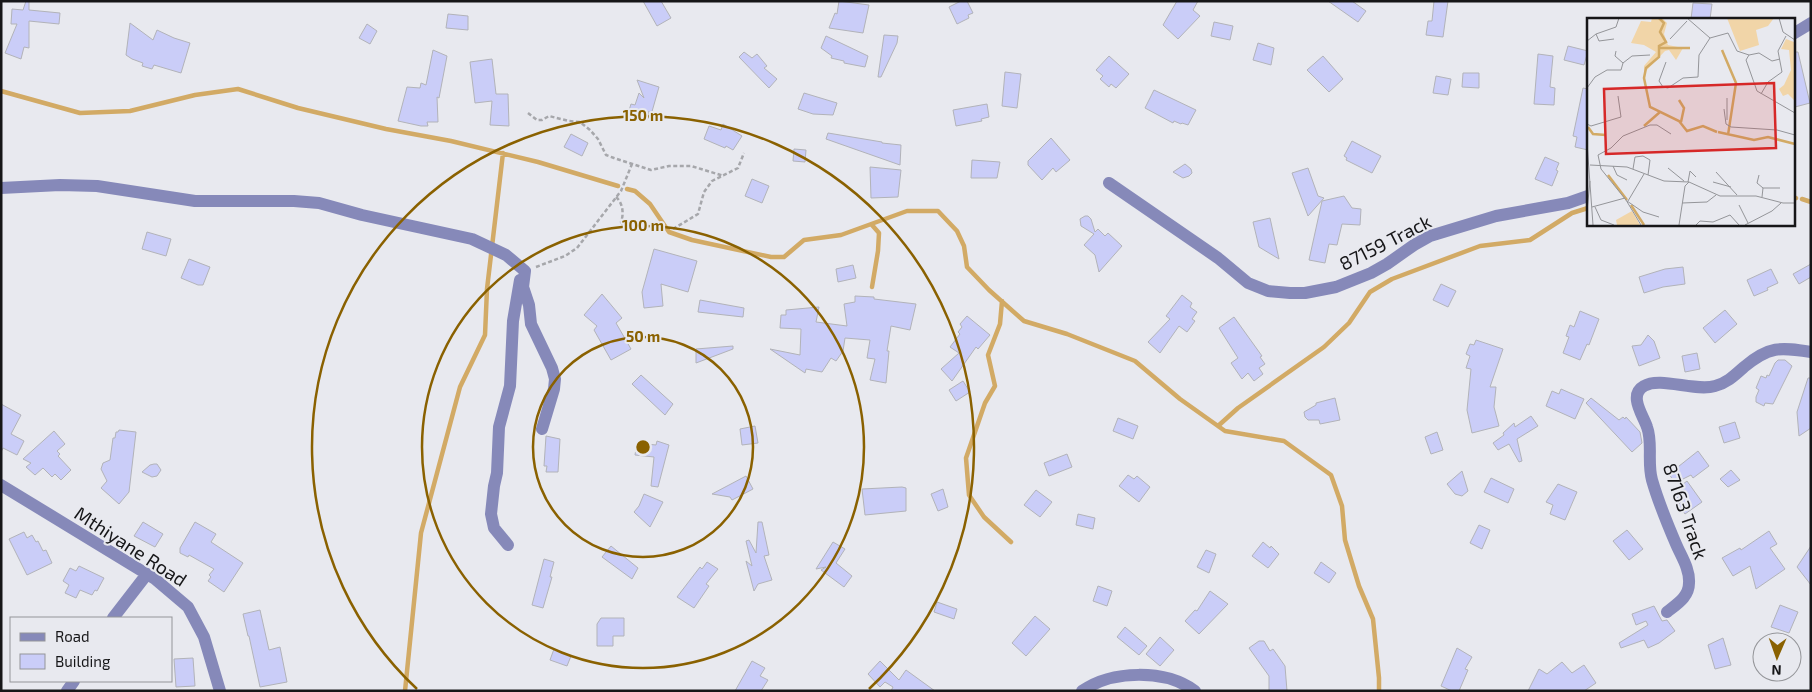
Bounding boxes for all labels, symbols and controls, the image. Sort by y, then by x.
inset map [1587,18,1794,225]
text: 150 m [623,106,663,124]
street label: 87159 Track [1335,209,1435,275]
text: 100 m [622,216,664,234]
text: 50 m [626,327,660,345]
centre of rings [634,438,652,456]
street label: 87163 Track [1659,460,1713,562]
street label: Mthiyane Road [71,501,191,591]
legend [10,617,172,682]
text: Road [55,627,90,645]
north arrow [1752,632,1802,682]
text: Building [55,652,111,670]
text: N [1771,662,1782,679]

